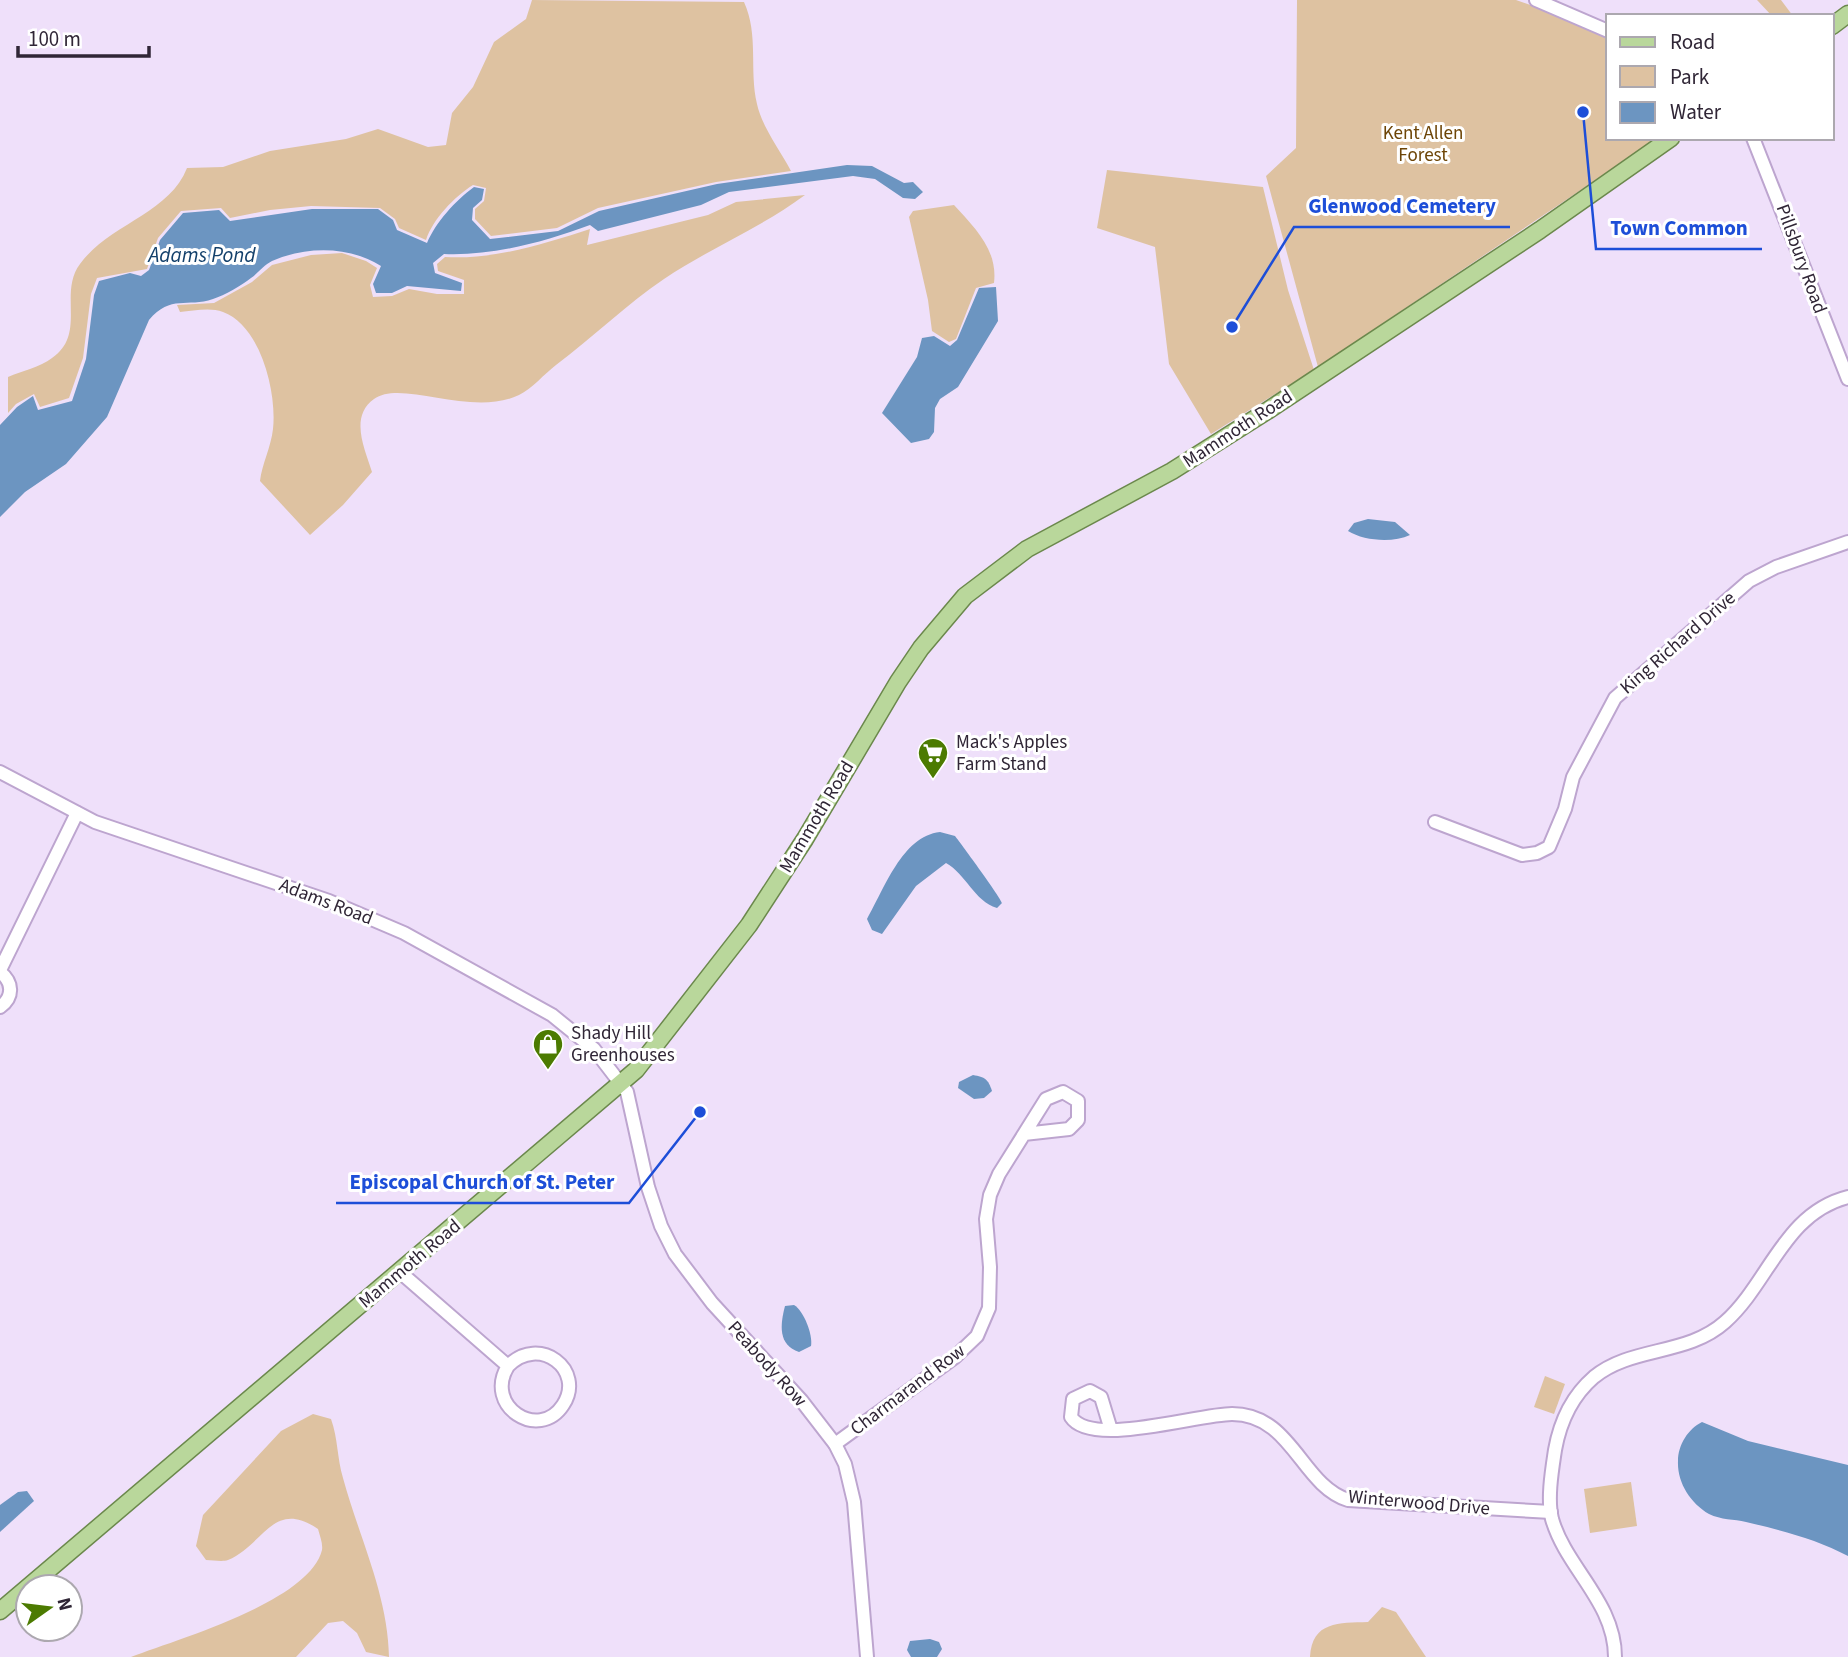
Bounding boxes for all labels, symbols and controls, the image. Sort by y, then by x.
scale bar [18,14,149,58]
legend [1606,14,1834,140]
text: 100 m [28,24,81,54]
text: Road [1670,27,1715,57]
text: Park [1670,62,1710,92]
text: Water [1670,97,1722,127]
park label: Kent Allen Forest [1383,120,1463,169]
callout: Glenwood Cemetery [1294,185,1510,227]
text: Glenwood Cemetery [1308,191,1496,221]
street label: Pillsbury Road [1769,201,1833,317]
callout: Town Common [1596,207,1762,249]
text: Town Common [1610,213,1748,243]
water label: Adams Pond [147,240,256,270]
street label: Mammoth Road [1178,383,1298,475]
street label: King Richard Drive [1614,585,1742,701]
place label: Mack's Apples Farm Stand [956,729,1067,778]
supermarket icon: Mack's Apples Farm Stand [916,736,950,780]
street label: Mammoth Road [773,756,861,878]
street label: Adams Road [275,872,377,932]
place label: Shady Hill Greenhouses [571,1020,675,1069]
shop icon: Shady Hill Greenhouses [531,1027,565,1071]
callout: Episcopal Church of St. Peter [336,1161,629,1203]
text: Episcopal Church of St. Peter [350,1167,615,1197]
street label: Mammoth Road [353,1213,467,1315]
street label: Peabody Row [721,1315,813,1413]
street label: Charmarand Row [845,1338,971,1442]
street label: Winterwood Drive [1347,1483,1491,1523]
north arrow [14,1573,84,1643]
text: N [49,1595,79,1614]

